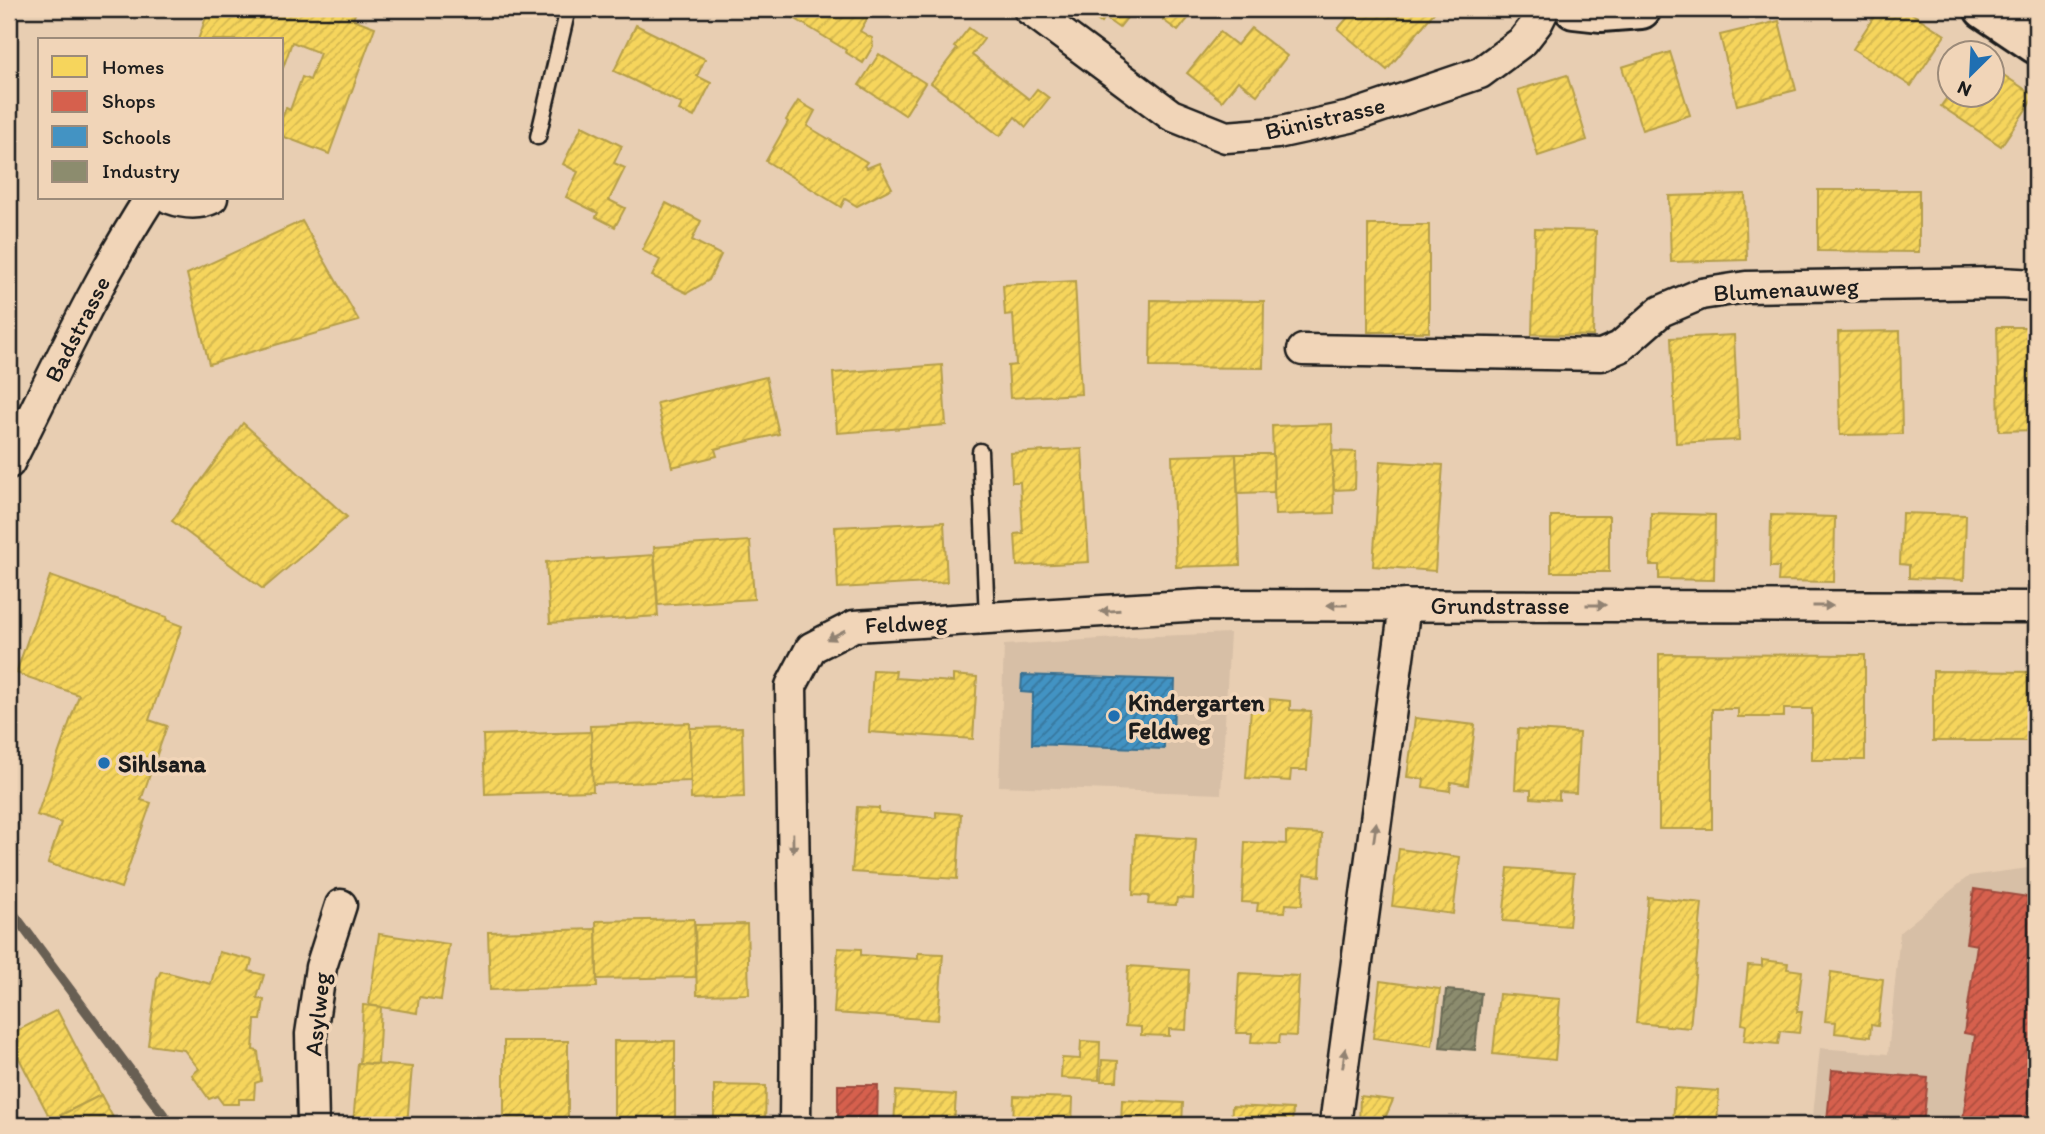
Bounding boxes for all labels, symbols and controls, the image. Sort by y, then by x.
legend [38,38,284,200]
north arrow [1937,38,2007,108]
text: Homes [102,54,164,79]
text: N [1954,76,1975,102]
text: Shops [102,88,156,113]
street label: Bünistrasse [1262,90,1388,146]
text: Schools [102,124,171,149]
text: Industry [102,158,180,183]
street label: Badstrasse [38,271,116,387]
street label: Blumenauweg [1713,271,1860,307]
street label: Grundstrasse [1430,591,1570,620]
one-way arrow [1326,599,1348,611]
one-way arrow [1585,599,1607,611]
one-way arrow [1813,600,1835,612]
street label: Feldweg [864,606,949,640]
one-way arrow [1098,606,1120,617]
one-way arrow [826,629,846,641]
place label: Kindergarten Feldweg [1128,688,1265,746]
marker: Kindergarten Feldweg [1106,708,1122,724]
place label: Sihlsana [118,749,207,778]
marker: Sihlsana [96,755,112,771]
one-way arrow [1369,821,1380,843]
one-way arrow [787,832,799,854]
street label: Asylweg [298,970,336,1057]
one-way arrow [1339,1046,1350,1068]

